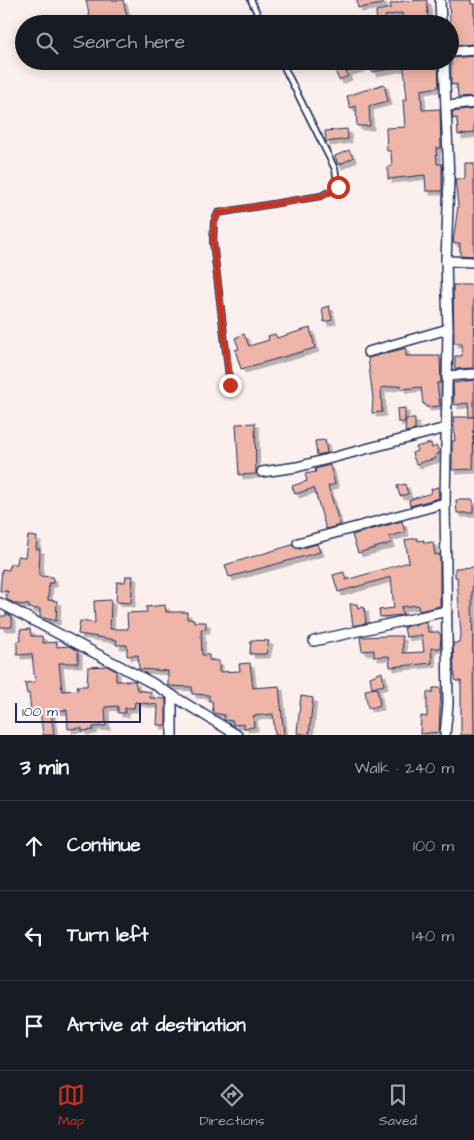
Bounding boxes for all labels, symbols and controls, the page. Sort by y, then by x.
search box [15,15,459,70]
icon: search [33,29,61,57]
text: Search here [73,29,185,56]
route start [327,176,350,199]
route end [219,374,242,397]
scale bar [15,700,141,723]
text: 100 m [22,702,58,722]
text: 3 min [20,753,69,782]
text: Walk · 240 m [354,757,454,779]
icon: ahead [20,832,48,860]
text: Continue [67,832,141,859]
text: 100 m [413,835,454,857]
icon: left [20,922,48,950]
text: Turn left [67,922,148,949]
text: 140 m [412,925,454,947]
icon: arrive [20,1012,48,1040]
text: Arrive at destination [67,1012,246,1039]
tab: Map [57,1081,85,1131]
tab: Directions [199,1081,264,1131]
tab: Saved [379,1081,417,1131]

